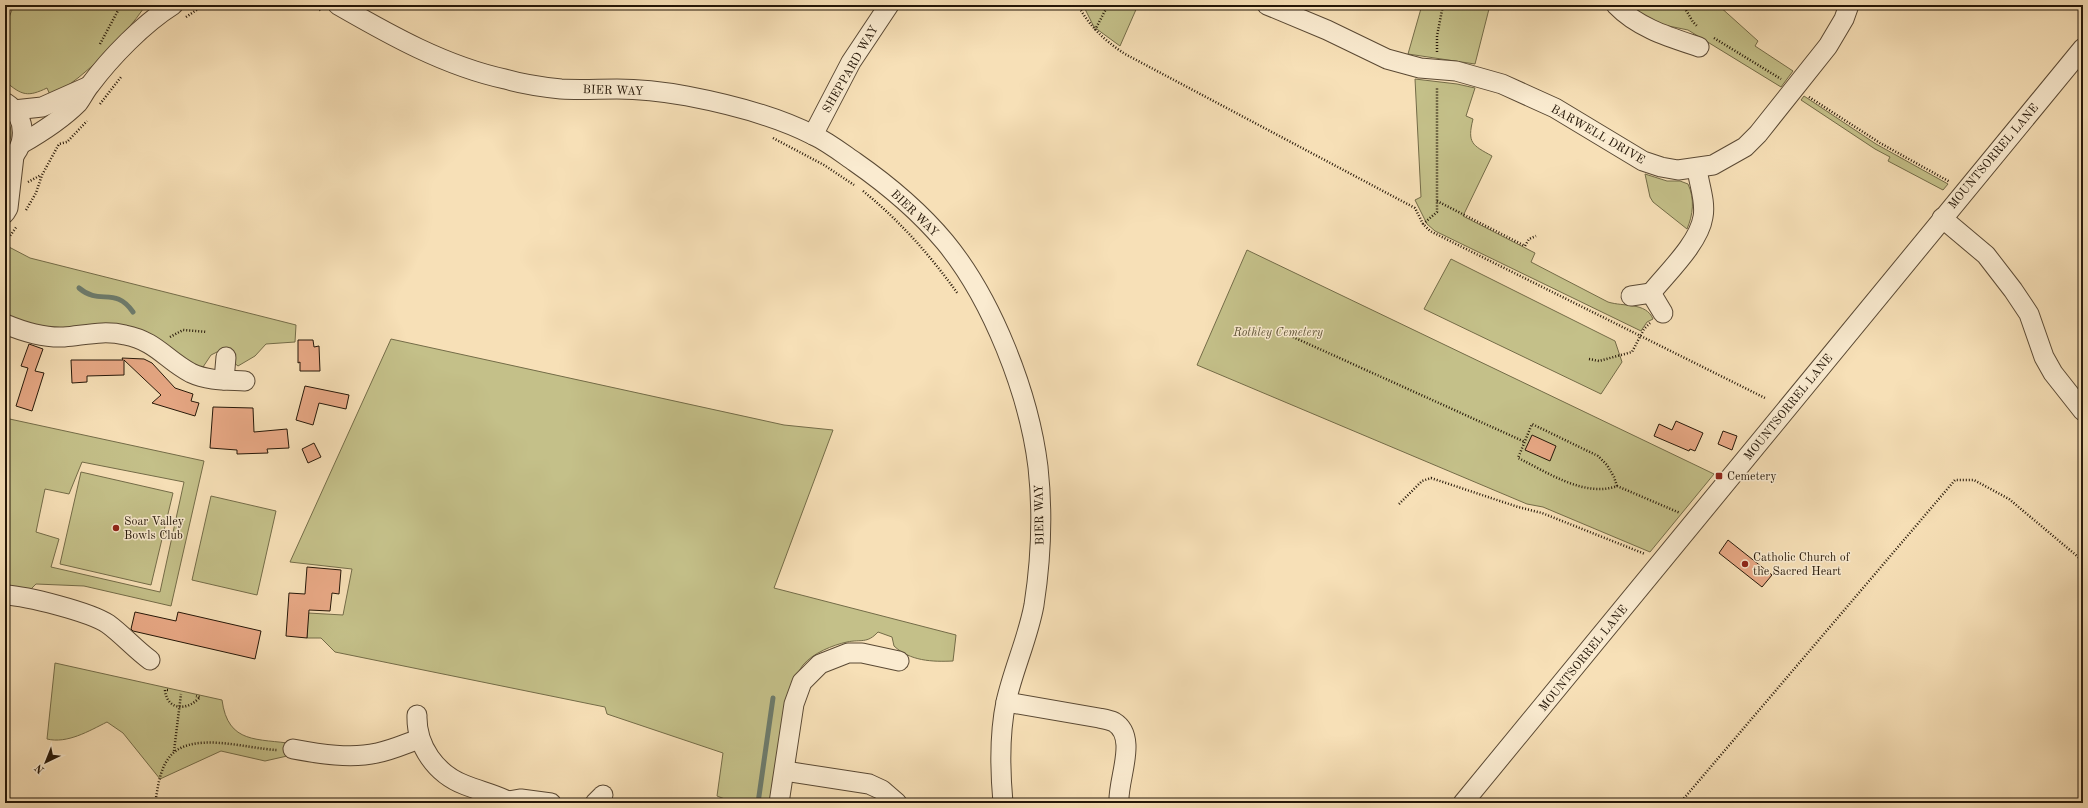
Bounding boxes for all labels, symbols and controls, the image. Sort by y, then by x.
street label: SHEPPARD WAY [821,24,881,115]
street label: BIER WAY [582,84,644,98]
street label: MOUNTSORREL LANE [1947,102,2041,211]
street label: BARWELL DRIVE [1548,103,1647,167]
street label: BIER WAY [888,188,941,239]
park label: Rothley Cemetery [1232,327,1324,339]
street label: MOUNTSORREL LANE [1742,352,1835,463]
marker: Cemetery [1714,471,1724,481]
place label: Cemetery [1727,471,1777,483]
street label: BIER WAY [1033,484,1047,545]
place label: Soar Valley Bowls Club [124,516,185,542]
marker: Soar Valley Bowls Club [111,523,121,533]
place label: Catholic Church of the Sacred Heart [1753,552,1851,578]
marker: Catholic Church of the Sacred Heart [1740,559,1750,569]
street label: MOUNTSORREL LANE [1537,603,1630,714]
north arrow [26,742,66,782]
text: N [33,761,47,775]

